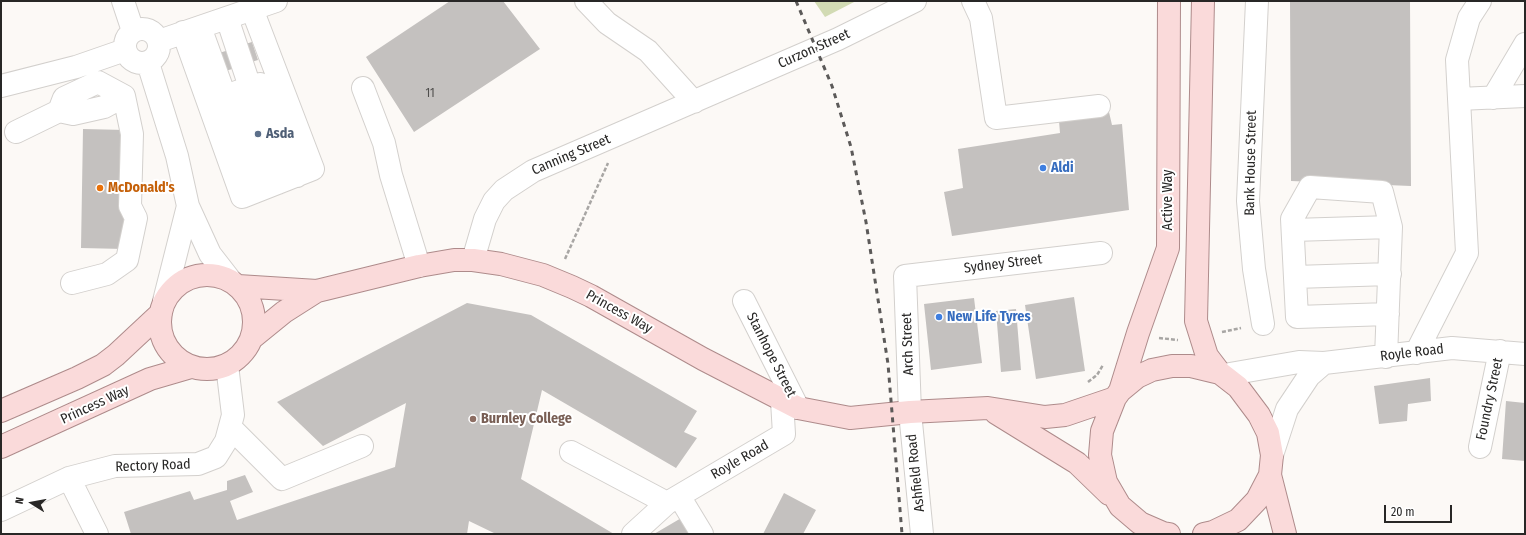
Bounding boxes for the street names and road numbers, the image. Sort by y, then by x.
street label: Curzon Street [775,26,853,72]
street label: Bank House Street [1242,110,1260,216]
street label: Canning Street [529,131,613,179]
street label: Active Way [1160,170,1176,230]
street label: Sydney Street [963,251,1043,277]
street label: Princess Way [583,287,655,337]
street label: Stanhope Street [743,310,799,400]
street label: Arch Street [899,312,917,376]
street label: Royle Road [1379,341,1445,365]
street label: Foundry Street [1473,356,1507,442]
street label: Princess Way [58,382,132,428]
street label: Ashfield Road [904,433,928,513]
street label: Royle Road [708,437,772,483]
street label: Rectory Road [115,456,191,476]

